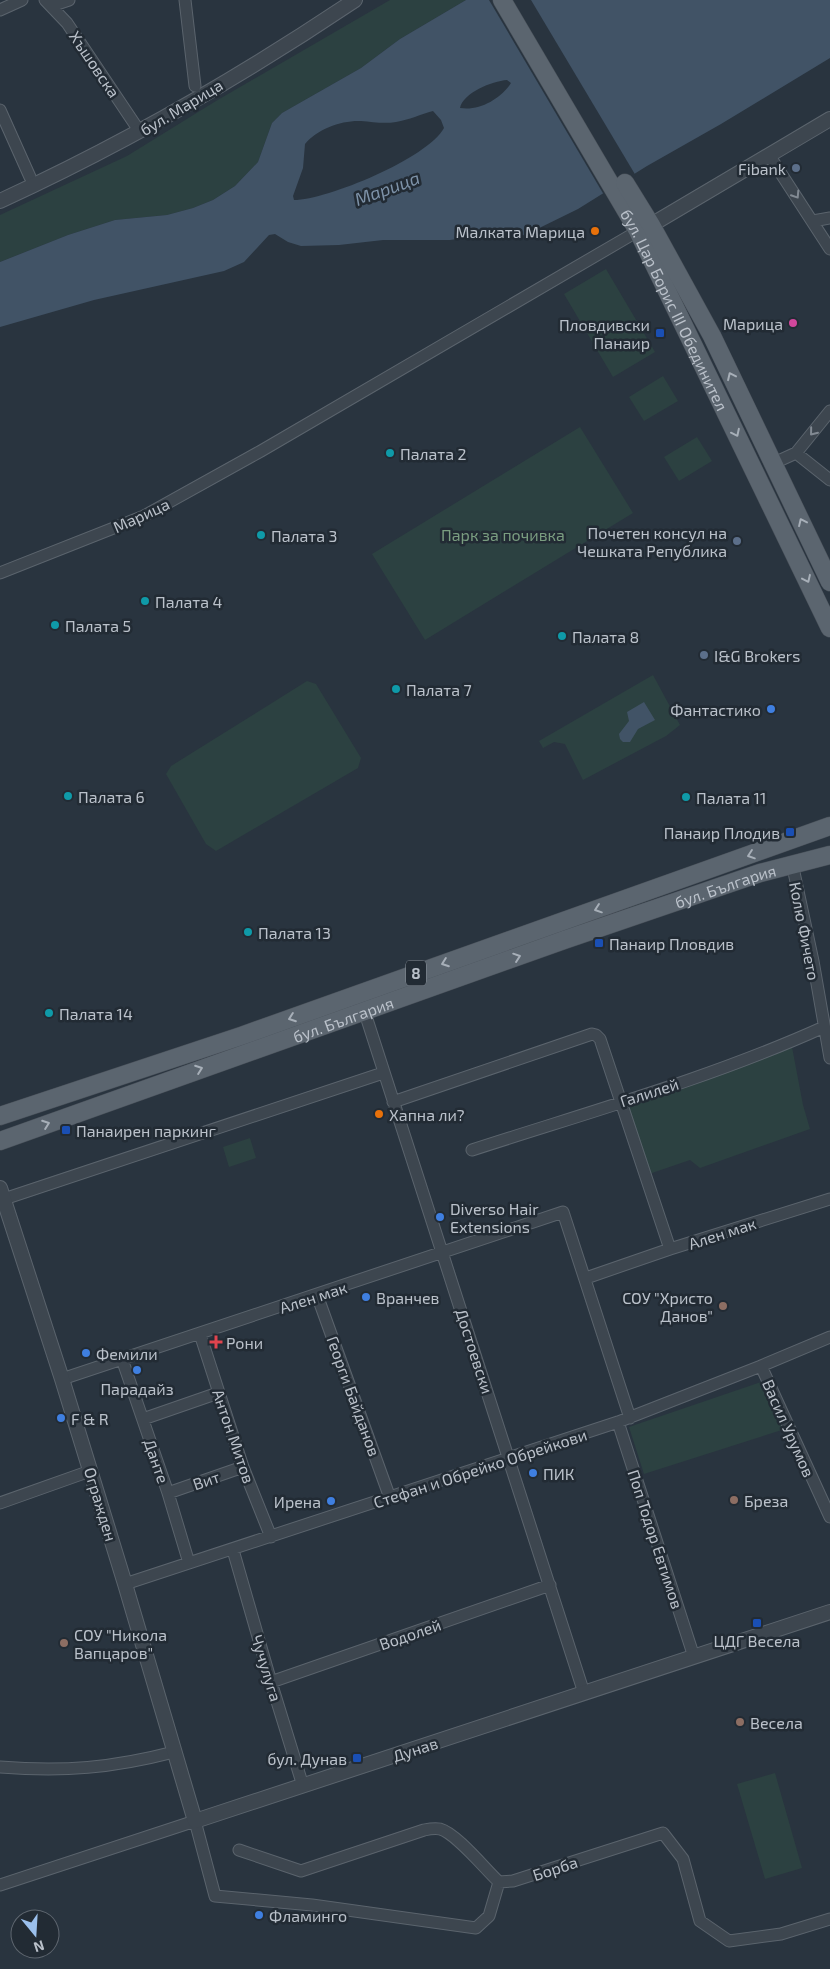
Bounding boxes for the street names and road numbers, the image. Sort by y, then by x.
street label: Хъшовска [66,27,124,101]
street label: бул. Марица [136,75,226,140]
street label: бул. Цар Борис III Обединител [617,205,733,414]
street label: Марица [110,494,172,536]
street label: бул. България [672,860,778,911]
street label: Колю Фичето [786,880,824,982]
road number: 8 [406,960,426,986]
street label: бул. България [290,992,396,1045]
street label: Галилей [617,1074,681,1110]
street label: Ален мак [686,1213,759,1253]
street label: Ален мак [277,1277,350,1317]
street label: Достоевски [452,1306,498,1396]
street label: Георги Байданов [323,1333,385,1459]
street label: Васил Урумов [758,1376,819,1480]
street label: Антон Митов [209,1387,259,1485]
street label: Стефан и Обрейко Обрейкови [371,1424,589,1512]
street label: Данте [141,1436,173,1486]
street label: Огражден [81,1465,121,1543]
street label: Вит [190,1467,222,1493]
street label: Поп Тодор Евтимов [625,1467,687,1611]
street label: Водолей [377,1615,443,1653]
street label: Чучулуга [247,1632,286,1704]
street label: Дунав [390,1733,440,1766]
street label: Борба [530,1852,580,1884]

